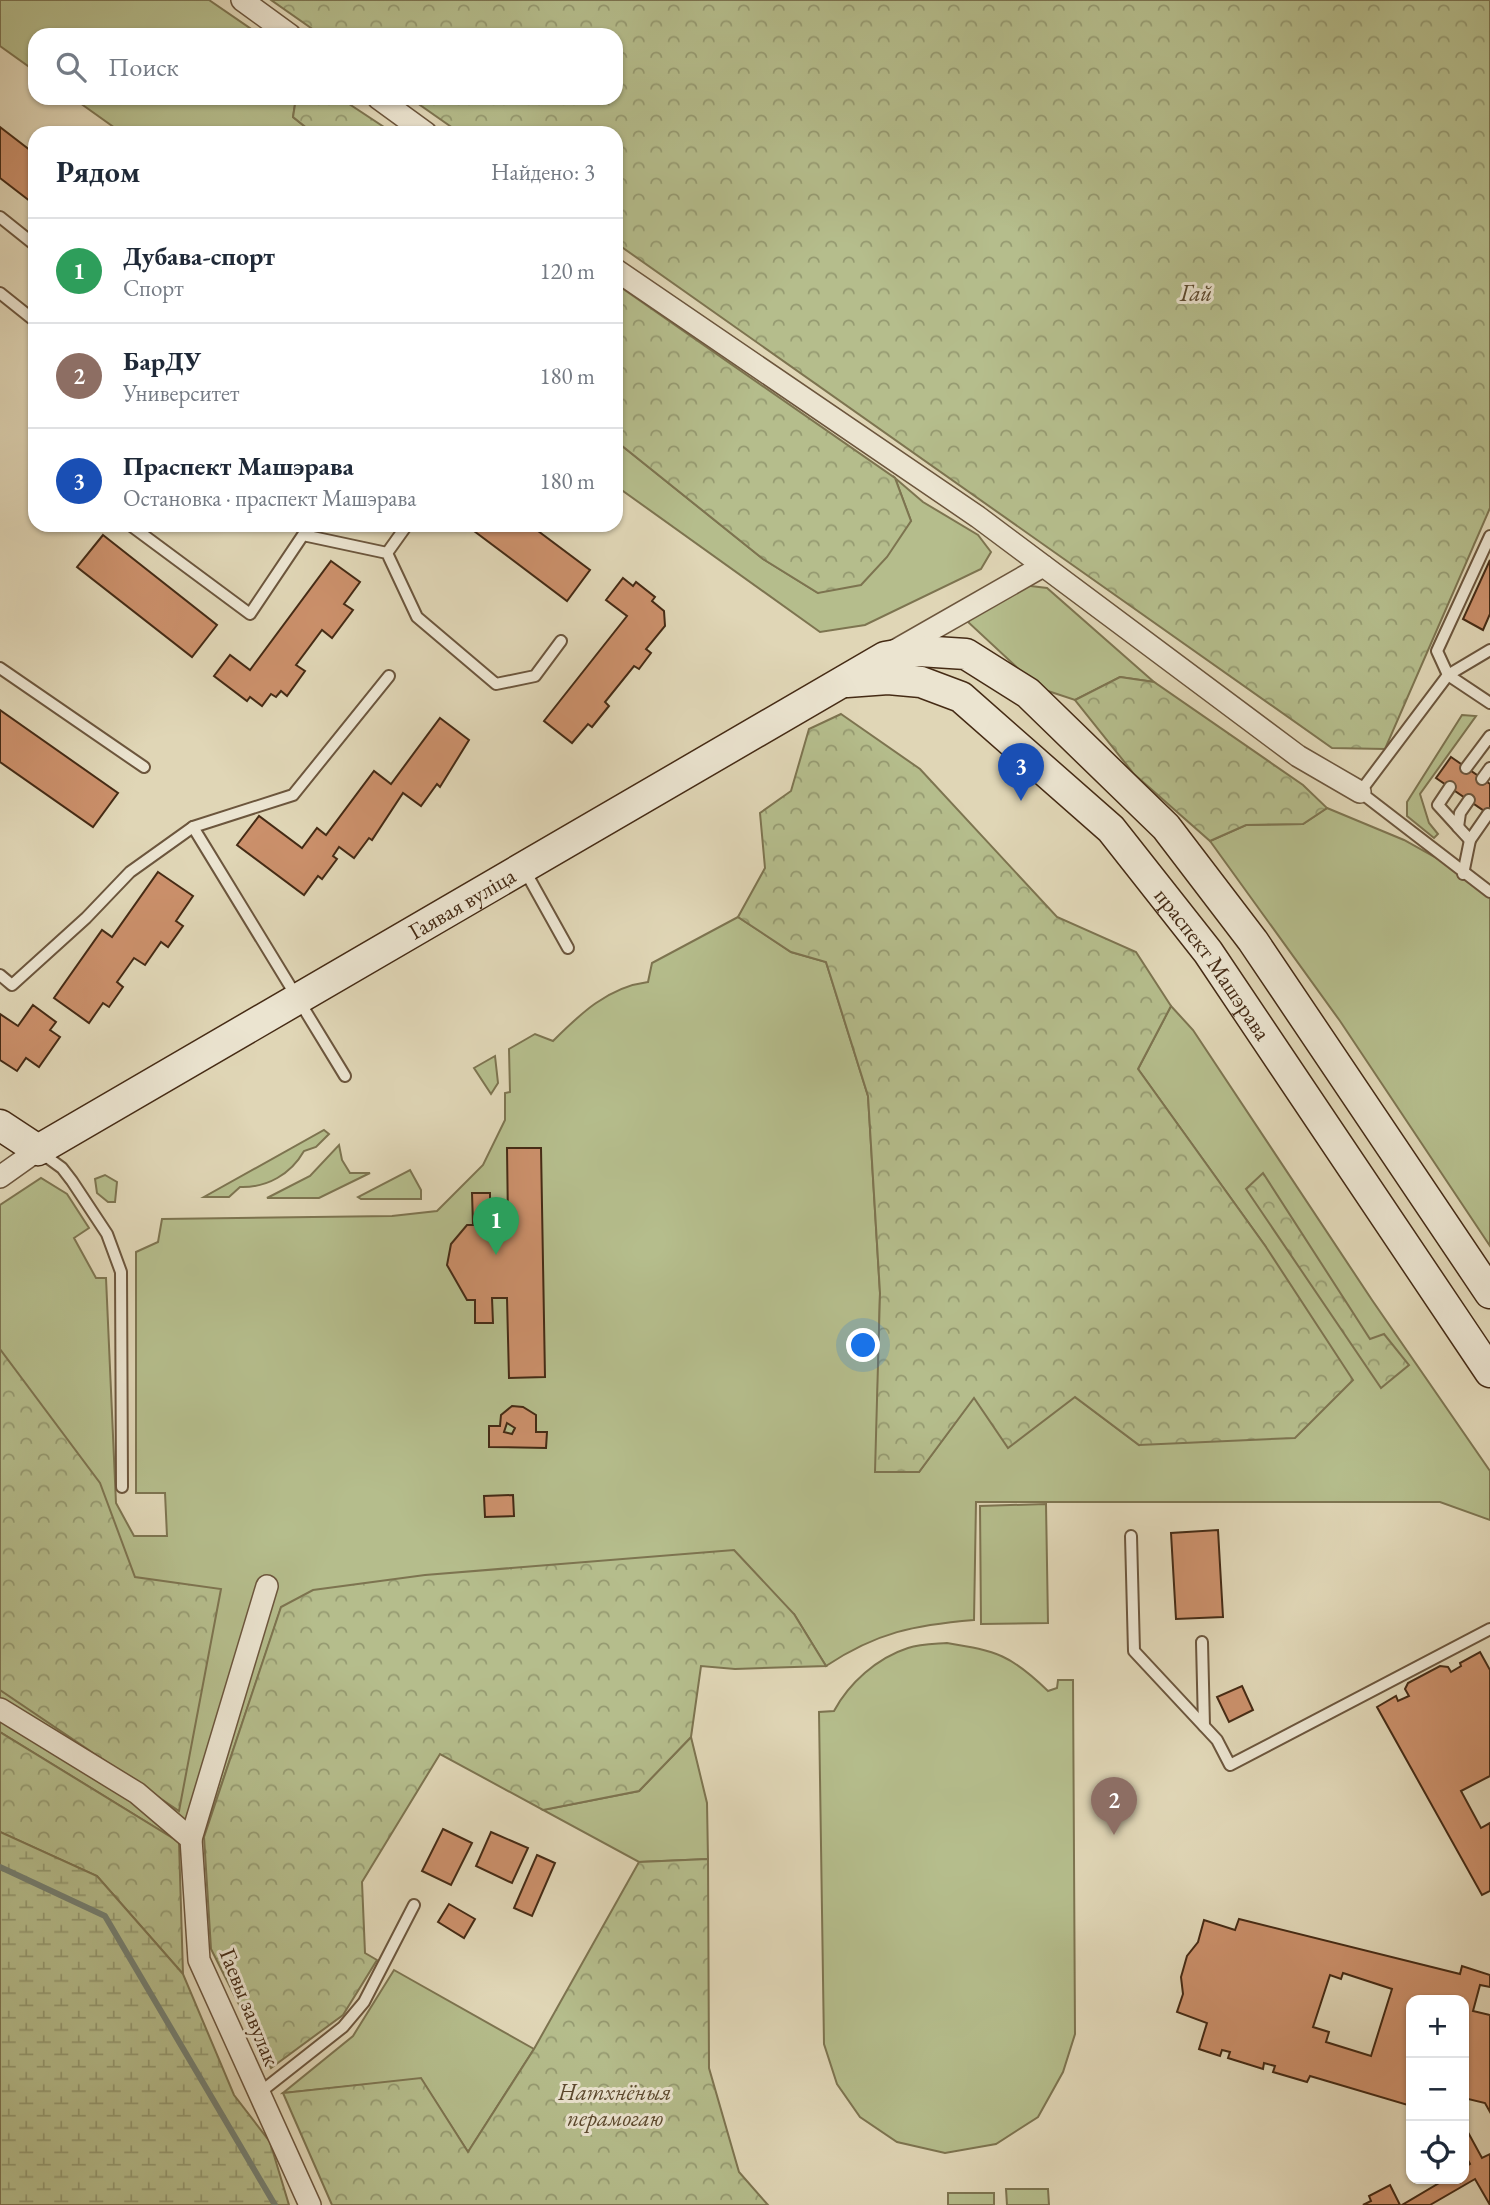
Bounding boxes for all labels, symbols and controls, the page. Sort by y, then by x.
search box [28,28,623,105]
icon: search [52,48,90,86]
text: Поиск [108,50,179,84]
text: Рядом [56,152,140,191]
text: Найдено: 3 [491,157,595,187]
text: Дубава-спорт [123,239,275,273]
text: 1 [73,256,85,286]
text: 120 m [539,256,595,286]
text: Спорт [123,273,184,303]
park label: Гай [1179,278,1213,308]
text: БарДУ [123,344,201,378]
text: 2 [73,361,85,391]
text: 180 m [539,361,595,391]
text: Университет [123,378,239,408]
text: Праспект Машэрава [123,449,354,483]
text: 3 [73,466,85,496]
text: 180 m [539,466,595,496]
text: Остановка · праспект Машэрава [123,483,416,513]
pin: 3 [998,743,1044,801]
street label: Гаявая вуліца [403,860,522,946]
street label: праспект Машэрава [1148,881,1278,1047]
pin: 1 [473,1197,519,1255]
your location [846,1328,880,1362]
pin: 2 [1091,1777,1137,1835]
street label: Гаевы завулак [213,1944,287,2070]
map controls [1406,1995,1469,2184]
button: + [1406,1995,1469,2058]
button: − [1406,2058,1469,2121]
park label: Натхнёныя перамогаю [557,2077,672,2133]
button: locate [1406,2121,1469,2184]

